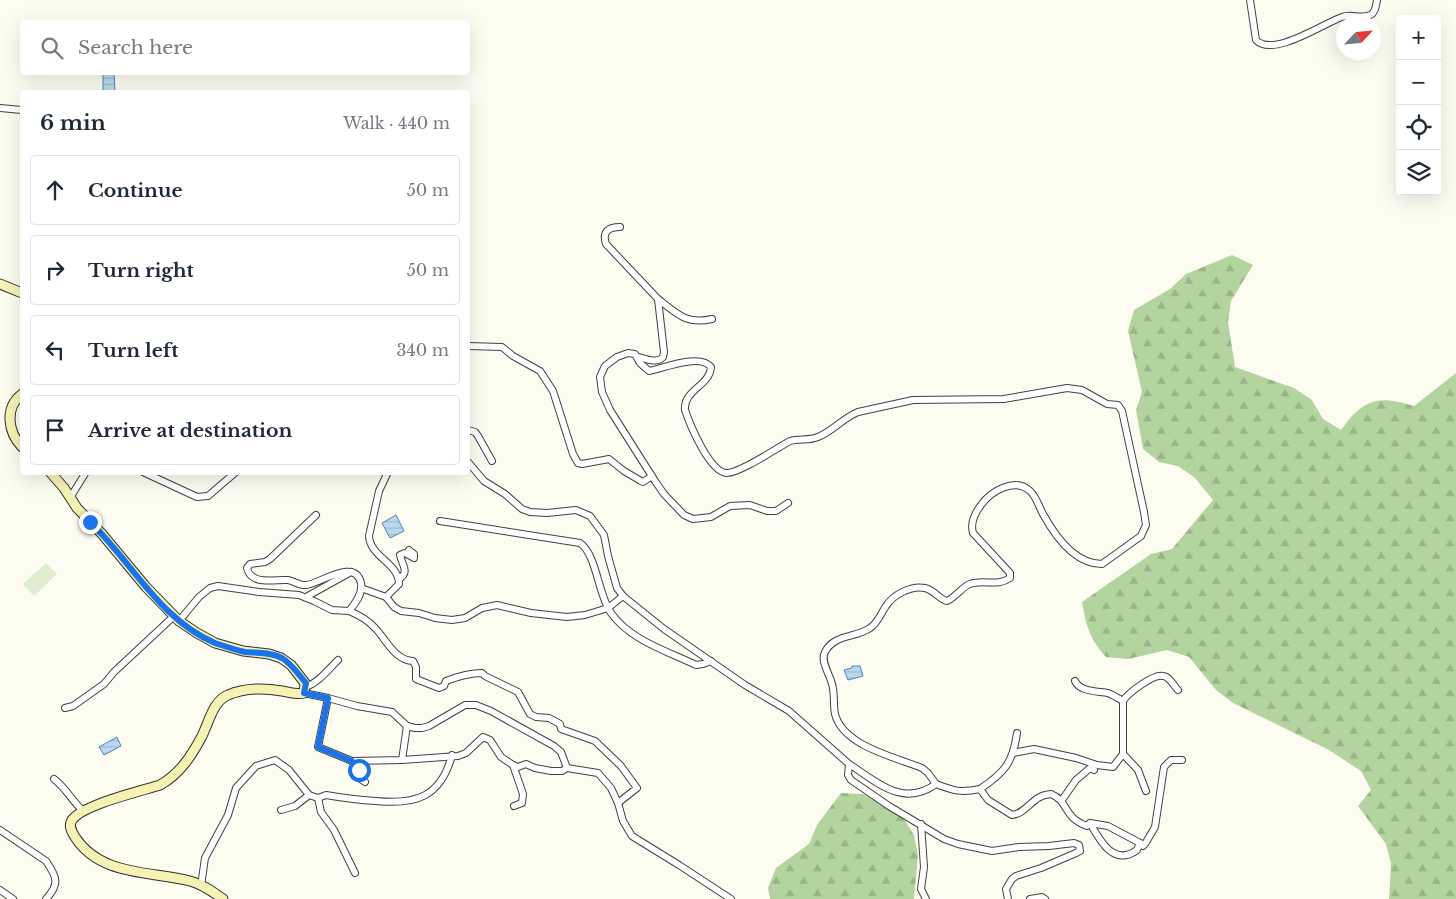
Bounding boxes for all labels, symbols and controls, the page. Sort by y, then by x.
north arrow [1336,15,1381,60]
map controls [1396,15,1441,195]
button: + [1396,15,1441,60]
search box [20,20,470,75]
icon: search [38,34,66,62]
text: Search here [78,36,193,59]
button: − [1396,60,1441,105]
button: locate [1396,105,1441,150]
text: 6 min [40,110,106,136]
text: Walk · 440 m [343,113,450,133]
button: layers [1396,150,1441,195]
icon: ahead [41,176,69,204]
text: Continue [88,179,183,202]
text: 50 m [407,180,449,200]
icon: right [41,256,69,284]
text: Turn right [88,259,194,282]
text: 50 m [407,260,449,280]
icon: left [41,336,69,364]
text: Turn left [88,339,179,362]
text: 340 m [397,340,449,360]
icon: arrive [41,416,69,444]
text: Arrive at destination [88,419,292,442]
route end [79,511,102,534]
route start [348,759,371,782]

